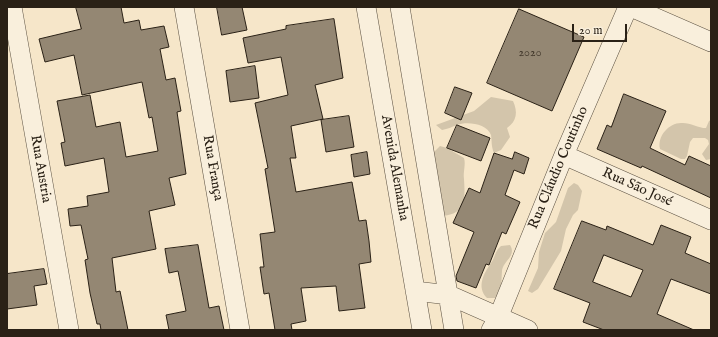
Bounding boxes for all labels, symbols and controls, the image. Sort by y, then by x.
scale bar [574,16,629,42]
text: 20 m [579,23,602,38]
house number: 2020 [518,47,542,61]
street label: Rua Cláudio Coutinho [526,104,592,232]
street label: Avenida Alemanha [376,114,412,222]
street label: Rua Austria [26,134,54,204]
street label: Rua França [198,134,226,202]
street label: Rua São José [599,165,675,211]

